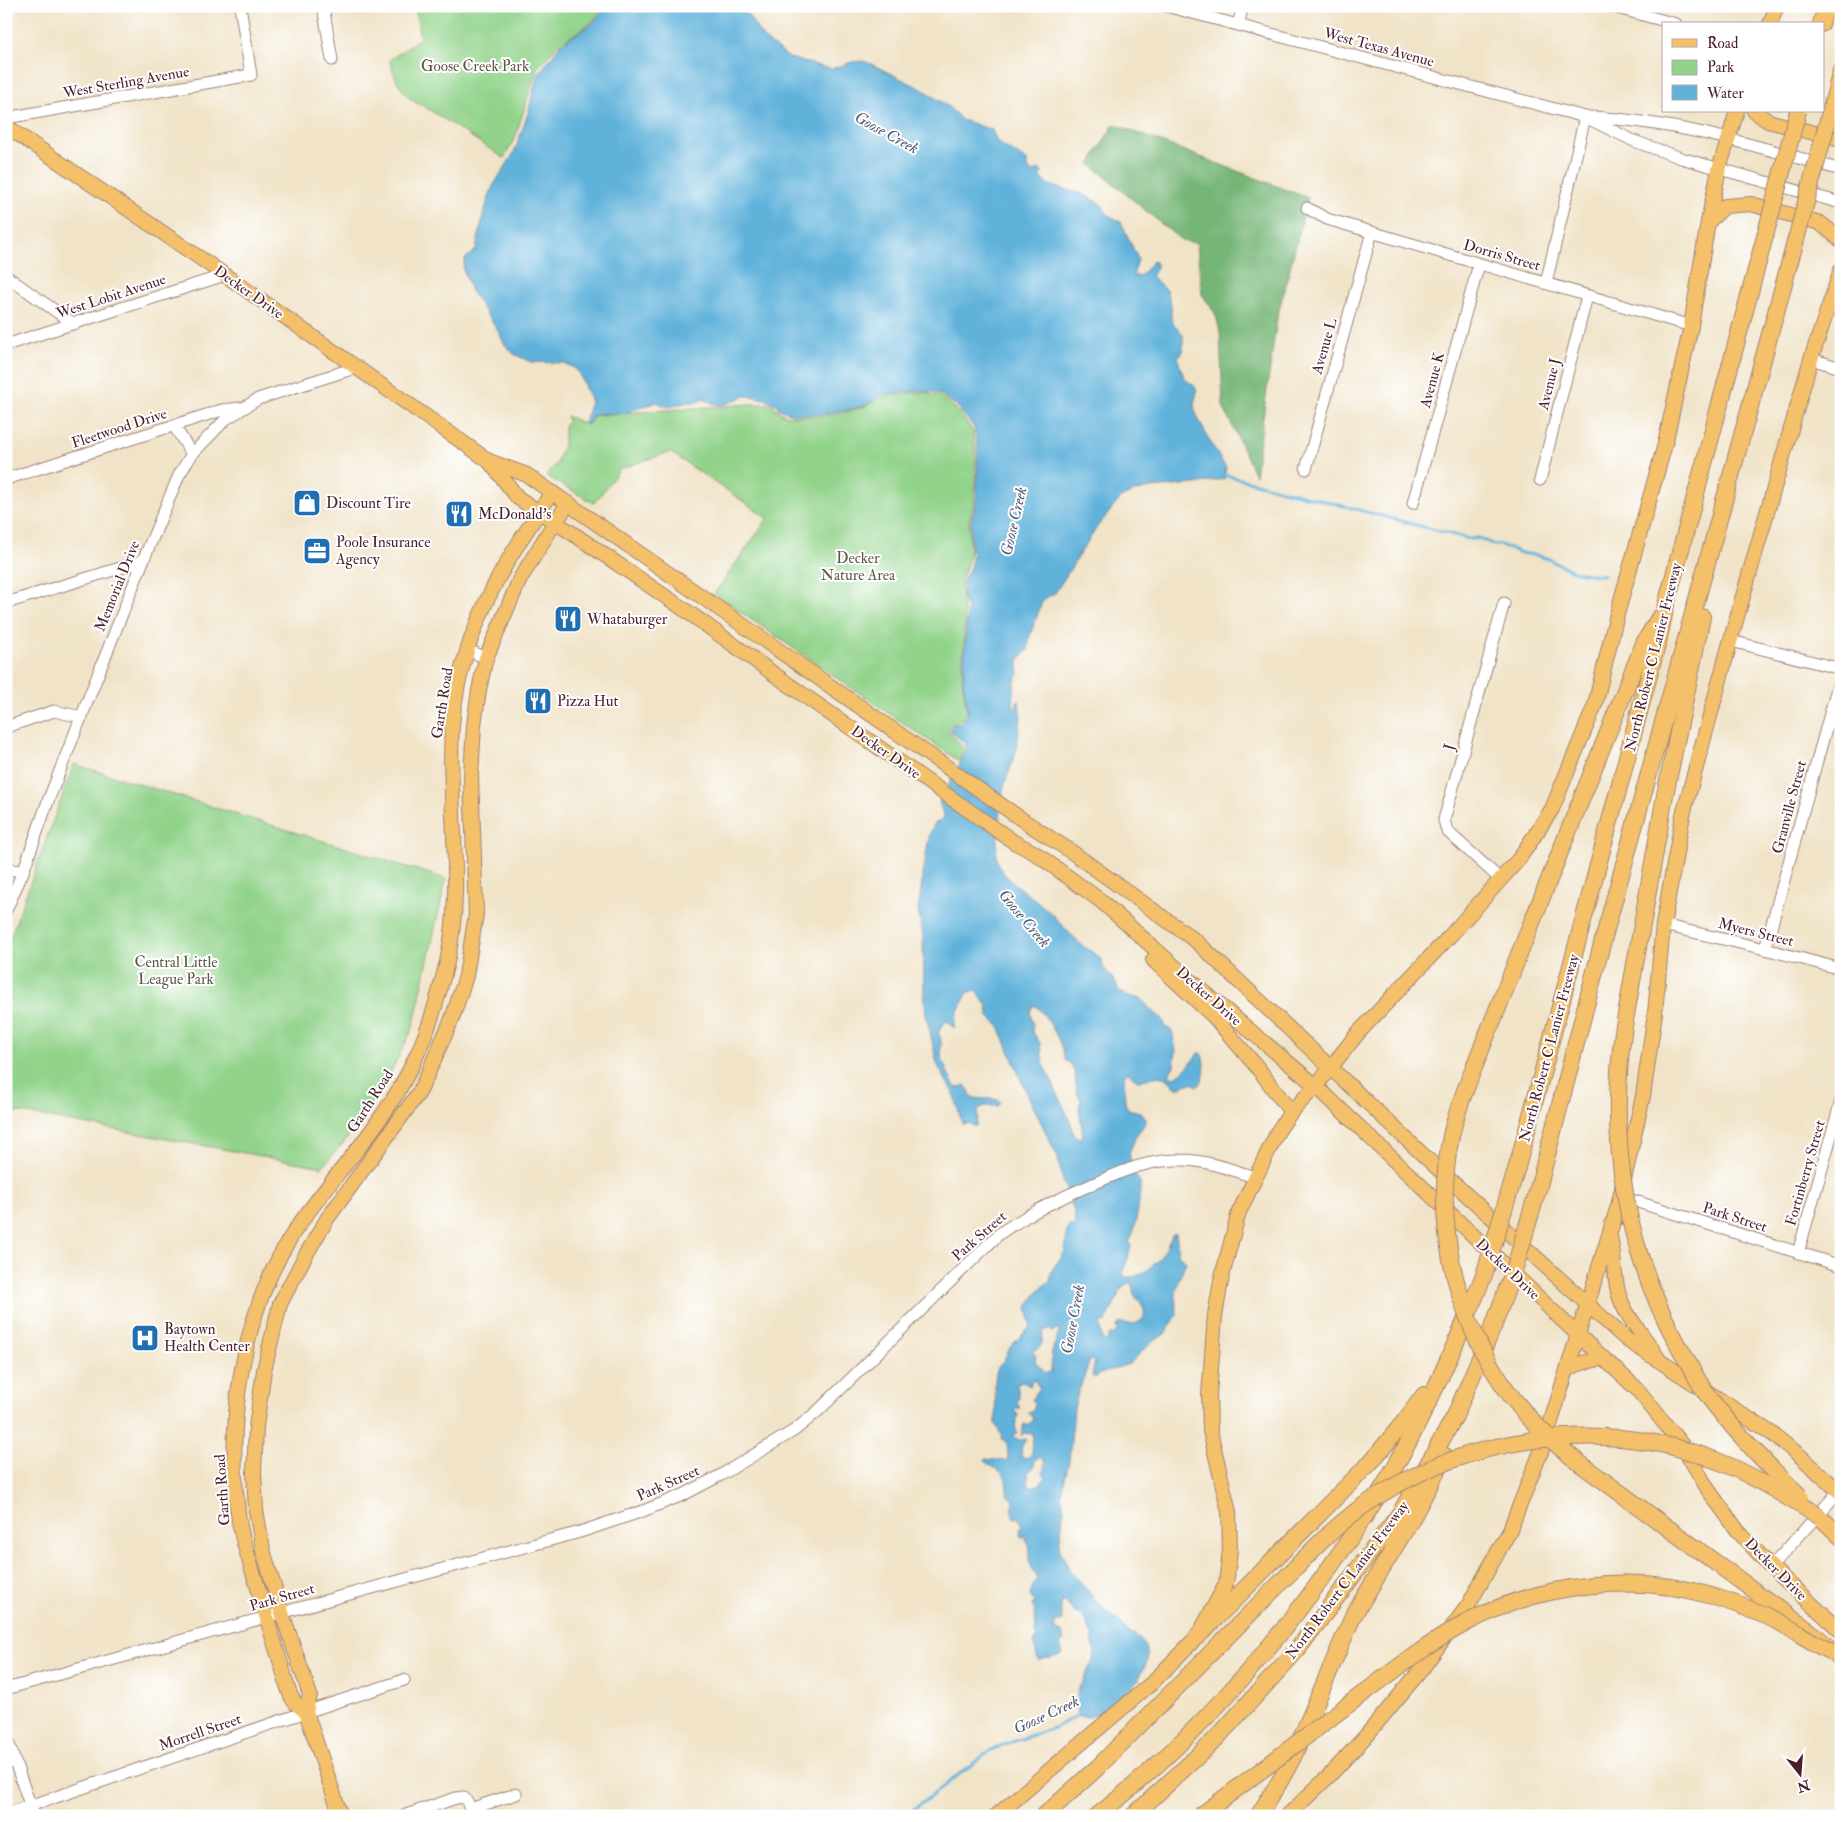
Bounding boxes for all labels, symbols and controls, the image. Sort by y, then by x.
legend [1662,22,1824,112]
street label: West Texas Avenue [1321,23,1436,71]
text: Road [1707,34,1739,53]
park label: Goose Creek Park [421,57,529,76]
text: Park [1707,58,1734,77]
street label: West Sterling Avenue [60,62,191,103]
text: Water [1706,84,1744,103]
water label: Goose Creek [851,107,922,159]
street label: Dorris Street [1461,235,1543,276]
street label: Decker Drive [210,261,287,323]
street label: West Lobit Avenue [53,270,168,323]
street label: Avenue L [1307,316,1342,377]
street label: Avenue K [1416,350,1449,411]
street label: Avenue J [1534,356,1566,413]
street label: Fleetwood Drive [69,404,169,453]
water label: Goose Creek [996,484,1032,558]
shop icon: Discount Tire [292,488,322,518]
place label: Discount Tire [326,494,411,513]
restaurant icon: McDonald's [444,499,474,529]
place label: McDonald's [478,505,551,524]
place label: Poole Insurance Agency [335,533,430,569]
office icon: Poole Insurance Agency [302,536,332,566]
street label: Memorial Drive [91,538,144,634]
park label: Decker Nature Area [821,549,896,585]
street label: North Robert C Lanier Freeway [1621,561,1686,753]
restaurant icon: Whataburger [553,604,583,634]
place label: Whataburger [586,610,668,629]
street label: Garth Road [428,666,458,740]
restaurant icon: Pizza Hut [523,686,553,716]
place label: Pizza Hut [557,692,618,711]
street label: Decker Drive [847,721,924,783]
street label: J [1439,742,1460,754]
street label: Granville Street [1768,758,1811,856]
water label: Goose Creek [994,885,1055,952]
street label: Myers Street [1716,914,1796,951]
street label: North Robert C Lanier Freeway [1515,952,1584,1144]
park label: Central Little League Park [134,953,218,989]
street label: Decker Drive [1172,963,1245,1030]
street label: Garth Road [343,1066,398,1136]
street label: Fortinberry Street [1781,1118,1830,1228]
street label: Park Street [1700,1198,1770,1237]
street label: Park Street [948,1207,1011,1265]
street label: Decker Drive [1472,1235,1544,1304]
water label: Goose Creek [1056,1283,1090,1355]
place label: Baytown Health Center [164,1320,250,1356]
hospital icon: Baytown Health Center [130,1323,160,1353]
street label: Garth Road [210,1453,234,1526]
street label: Park Street [634,1461,703,1506]
street label: North Robert C Lanier Freeway [1282,1497,1413,1663]
street label: Decker Drive [1740,1534,1811,1605]
street label: Park Street [247,1579,317,1616]
water label: Goose Creek [1010,1691,1083,1739]
street label: Morrell Street [156,1709,244,1755]
north arrow [1774,1750,1824,1800]
text: N [1795,1776,1813,1796]

